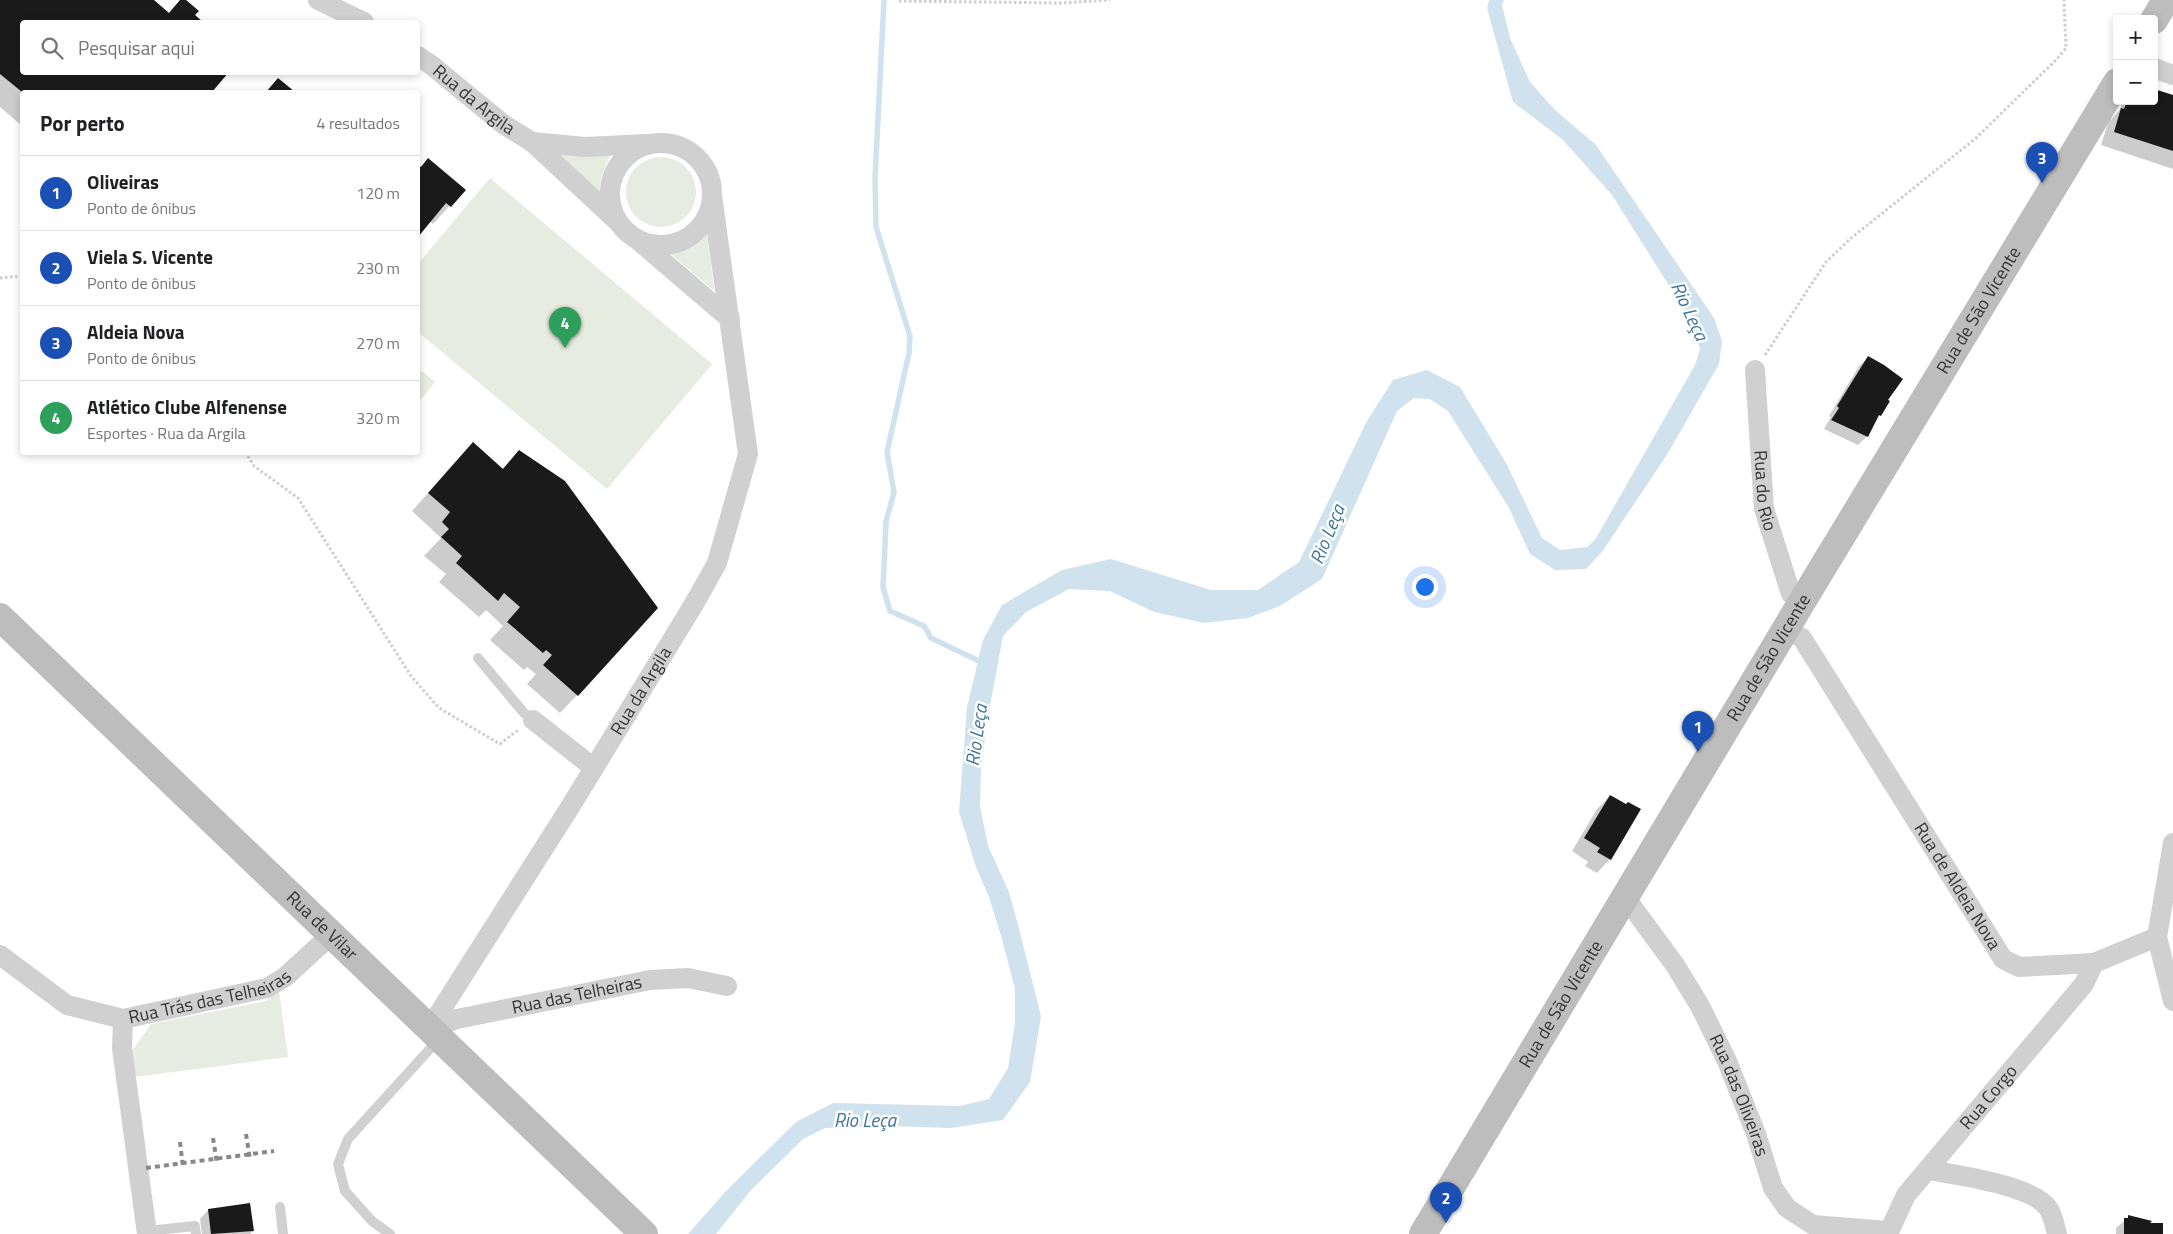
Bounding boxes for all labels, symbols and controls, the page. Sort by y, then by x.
map controls [2113,15,2158,105]
button: + [2113,15,2158,60]
search box [20,20,420,75]
text: Pesquisar aqui [78,33,195,62]
icon: search [38,34,66,62]
street label: Rua da Argila [427,58,520,141]
button: − [2113,60,2158,105]
text: Por perto [40,107,125,139]
text: 4 resultados [316,111,400,135]
pin: 3 [2026,142,2058,183]
text: Oliveiras [87,167,159,196]
text: 1 [52,181,60,205]
text: 120 m [356,181,400,205]
text: Ponto de ônibus [87,196,196,220]
street label: Rua de São Vicente [1929,241,2027,379]
text: Viela S. Vicente [87,242,213,271]
text: 2 [52,256,60,280]
text: 230 m [356,256,400,280]
text: Ponto de ônibus [87,271,196,295]
water label: Rio Leça [1664,277,1717,346]
pin: 4 [549,307,581,348]
text: Aldeia Nova [87,317,185,346]
text: 3 [52,331,60,355]
text: 270 m [356,331,400,355]
text: Ponto de ônibus [87,346,196,370]
text: Atlético Clube Alfenense [87,392,287,421]
text: 4 [52,406,60,430]
text: 320 m [356,406,400,430]
text: Esportes · Rua da Argila [87,421,246,445]
street label: Rua do Rio [1747,449,1784,534]
water label: Rio Leça [1301,498,1352,568]
your location [1412,574,1438,600]
street label: Rua de São Vicente [1719,588,1817,726]
street label: Rua da Argila [603,641,678,740]
water label: Rio Leça [957,701,994,768]
pin: 1 [1682,711,1714,752]
street label: Rua de Aldeia Nova [1908,817,2008,955]
street label: Rua de Vilar [281,884,364,966]
street label: Rua de São Vicente [1512,935,1609,1073]
street label: Rua Trás das Telheiras [126,963,297,1030]
street label: Rua das Telheiras [509,968,644,1021]
street label: Rua das Oliveiras [1703,1029,1776,1159]
street label: Rua Corgo [1953,1058,2024,1135]
water label: Rio Leça [834,1105,898,1134]
pin: 2 [1430,1182,1462,1223]

